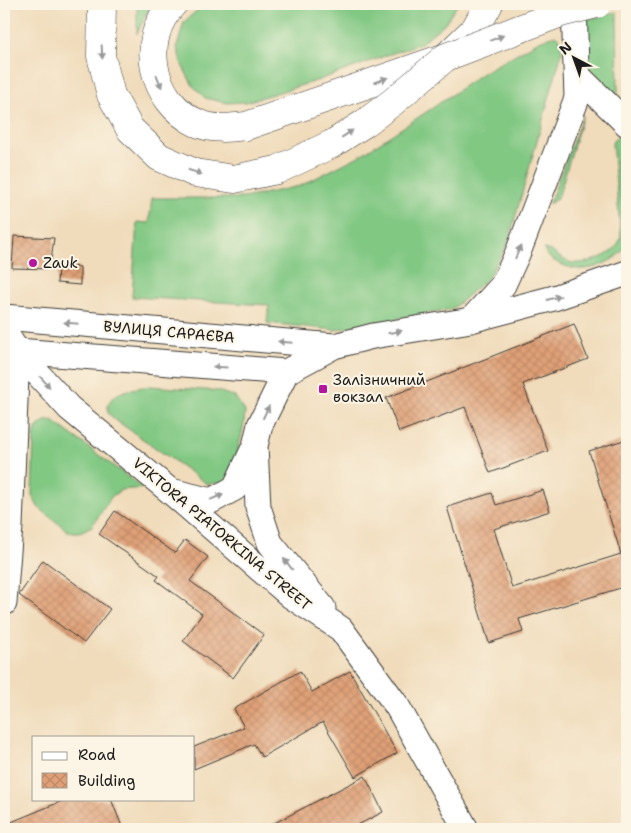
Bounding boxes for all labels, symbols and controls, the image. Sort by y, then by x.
north arrow [548,32,598,82]
one-way arrow [490,33,505,41]
text: N [555,38,576,59]
one-way arrow [98,45,106,61]
one-way arrow [155,74,163,89]
one-way arrow [373,76,388,83]
one-way arrow [341,129,354,139]
one-way arrow [188,169,203,177]
one-way arrow [514,244,522,259]
place label: Zauk [43,253,78,273]
marker: Zauk [27,257,39,269]
one-way arrow [547,293,562,301]
street label: ВУЛИЦЯ САРАЄВА [103,316,235,348]
one-way arrow [63,319,79,327]
one-way arrow [388,328,404,336]
one-way arrow [277,338,293,346]
one-way arrow [211,363,227,371]
place label: Залізничний вокзал [333,370,426,407]
one-way arrow [39,376,51,388]
marker: Залізничний вокзал [317,383,329,395]
one-way arrow [262,405,270,419]
street label: VIKTORA PIATORKINA STREET [128,453,316,615]
one-way arrow [210,493,225,501]
one-way arrow [282,558,293,571]
legend [32,736,195,800]
text: Road [78,745,116,765]
text: Building [78,771,135,791]

